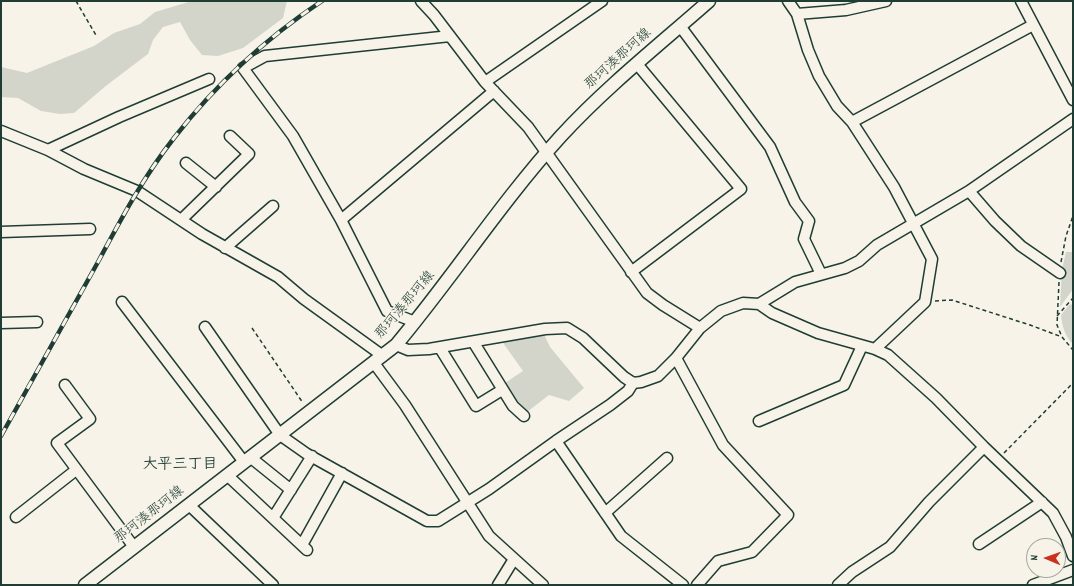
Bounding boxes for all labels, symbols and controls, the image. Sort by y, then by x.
street label: 那珂湊那珂線 [582,26,656,94]
street label: 那珂湊那珂線 [373,268,439,344]
district label: 大平三丁目 [143,457,217,475]
street label: 那珂湊那珂線 [112,484,188,548]
north arrow [1026,538,1066,578]
text: N [1027,555,1043,561]

